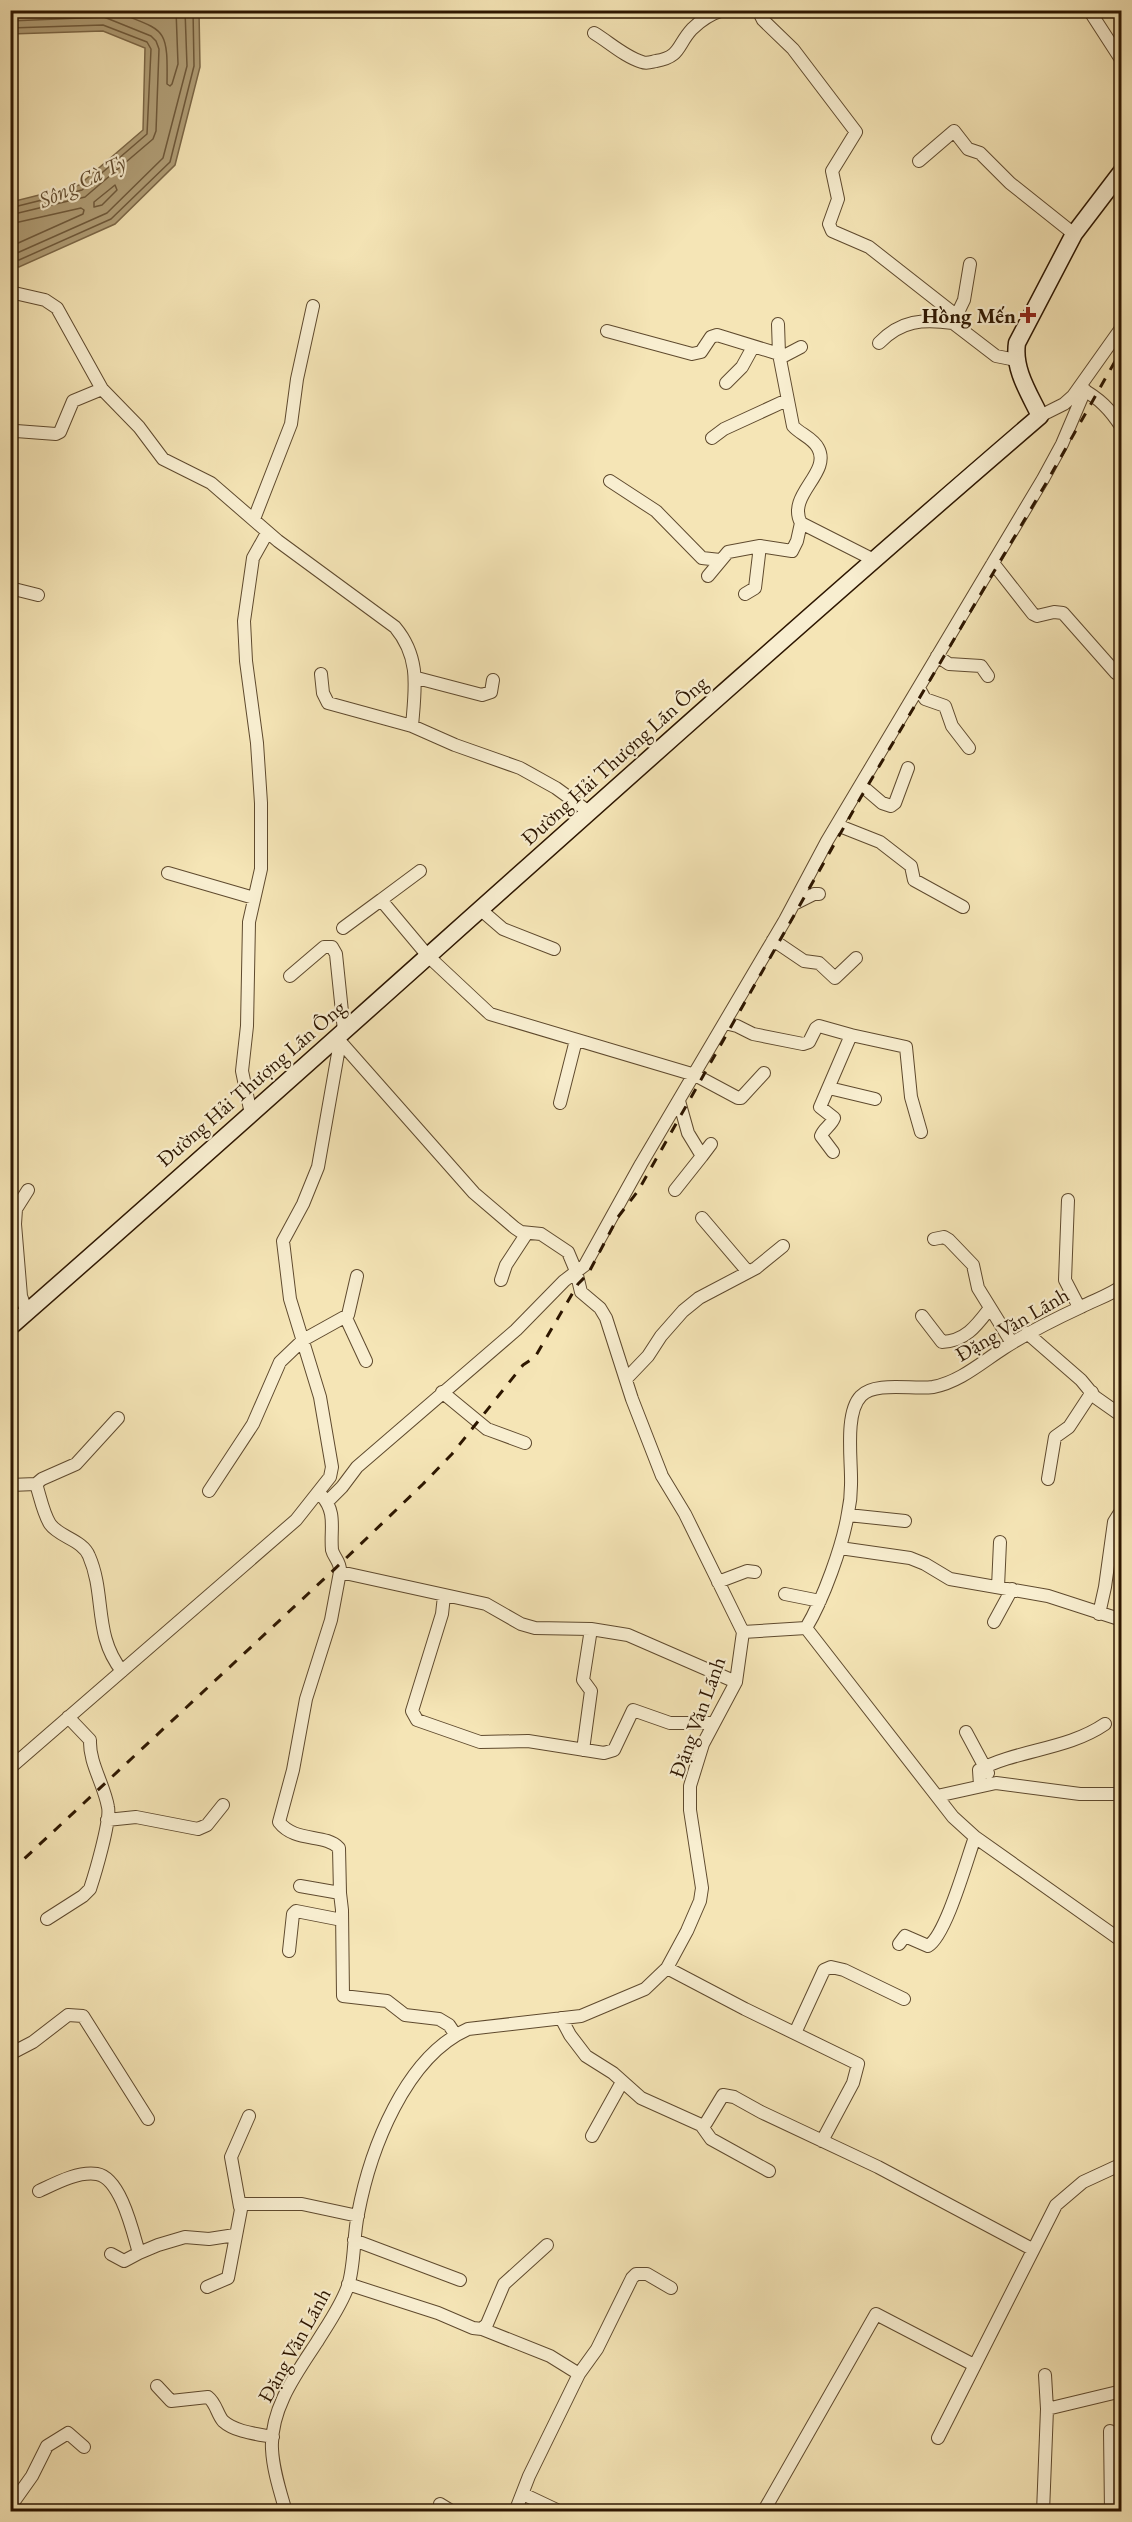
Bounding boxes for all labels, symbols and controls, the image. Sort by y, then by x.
water label: Sông Cà Ty [32,147,131,215]
place label: Hồng Mến [922,302,1016,329]
marker: Hồng Mến [1021,308,1035,322]
street label: Đường Hải Thượng Lãn Ông [515,669,713,851]
street label: Đường Hải Thượng Lãn Ông [151,993,352,1172]
street label: Đặng Văn Lãnh [950,1281,1074,1367]
street label: Đặng Văn Lãnh [663,1653,731,1781]
street label: Đặng Văn Lãnh [251,2283,337,2407]

